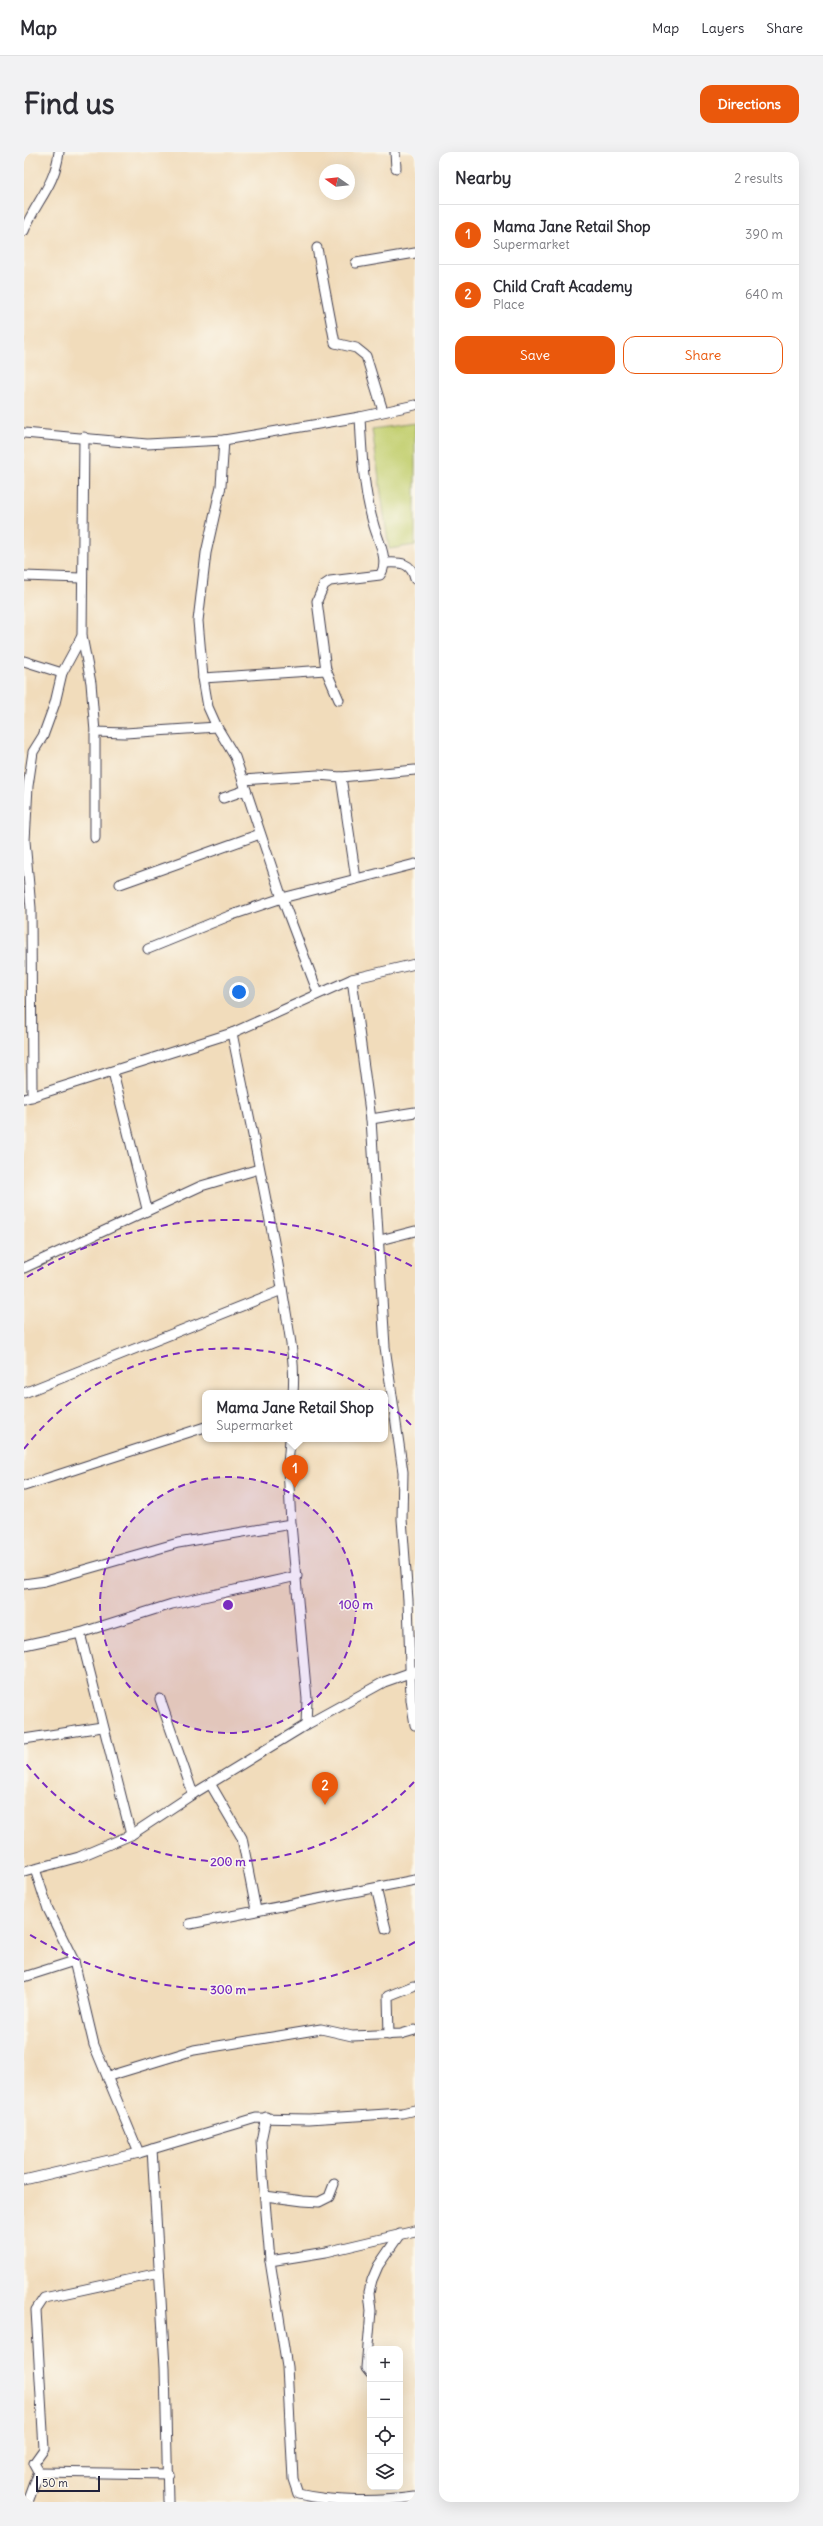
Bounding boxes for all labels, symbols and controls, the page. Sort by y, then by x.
text: Map [20,16,57,40]
text: Map [652,19,679,37]
text: Layers [701,19,744,37]
text: Share [766,19,803,37]
button: Directions [700,85,799,123]
text: Find us [24,86,115,122]
north arrow [319,164,355,200]
text: Nearby [455,167,511,189]
text: 2 results [734,170,783,187]
text: Mama Jane Retail Shop [493,217,651,236]
text: 1 [465,226,471,243]
text: 390 m [745,226,783,243]
text: Supermarket [493,236,570,253]
text: Child Craft Academy [493,277,633,296]
text: 2 [464,286,472,303]
text: 640 m [745,286,783,303]
text: Place [493,296,524,313]
button: Save [455,336,615,374]
button: Share [623,336,783,374]
your location [229,982,249,1002]
popup [202,1390,388,1442]
text: Mama Jane Retail Shop [216,1398,374,1417]
text: Supermarket [216,1417,293,1434]
pin: 1 [282,1455,308,1488]
text: 100 m [339,1597,373,1612]
centre of rings [221,1598,235,1612]
pin: 2 [312,1772,338,1805]
text: 200 m [210,1854,246,1869]
text: 300 m [210,1982,246,1997]
map controls [367,2346,403,2490]
button: + [367,2346,403,2382]
button: − [367,2382,403,2418]
button: locate [367,2418,403,2454]
button: layers [367,2454,403,2490]
scale bar [36,2474,100,2493]
text: 50 m [42,2476,68,2490]

